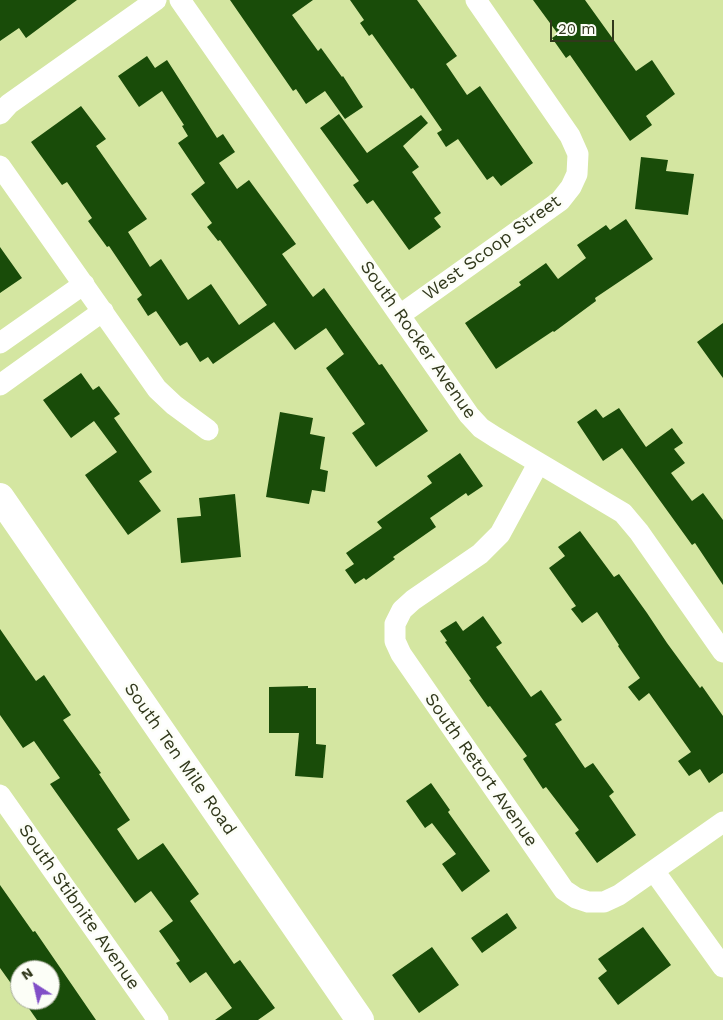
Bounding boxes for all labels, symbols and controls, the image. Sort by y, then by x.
scale bar [553,10,617,42]
text: 20 m [558,20,596,38]
street label: West Scoop Street [419,191,565,305]
street label: South Rocker Avenue [355,257,481,423]
street label: South Ten Mile Road [119,679,241,839]
street label: South Retort Avenue [420,689,542,851]
street label: South Stibnite Avenue [14,820,144,994]
north arrow [10,960,60,1010]
text: N [18,964,36,983]

